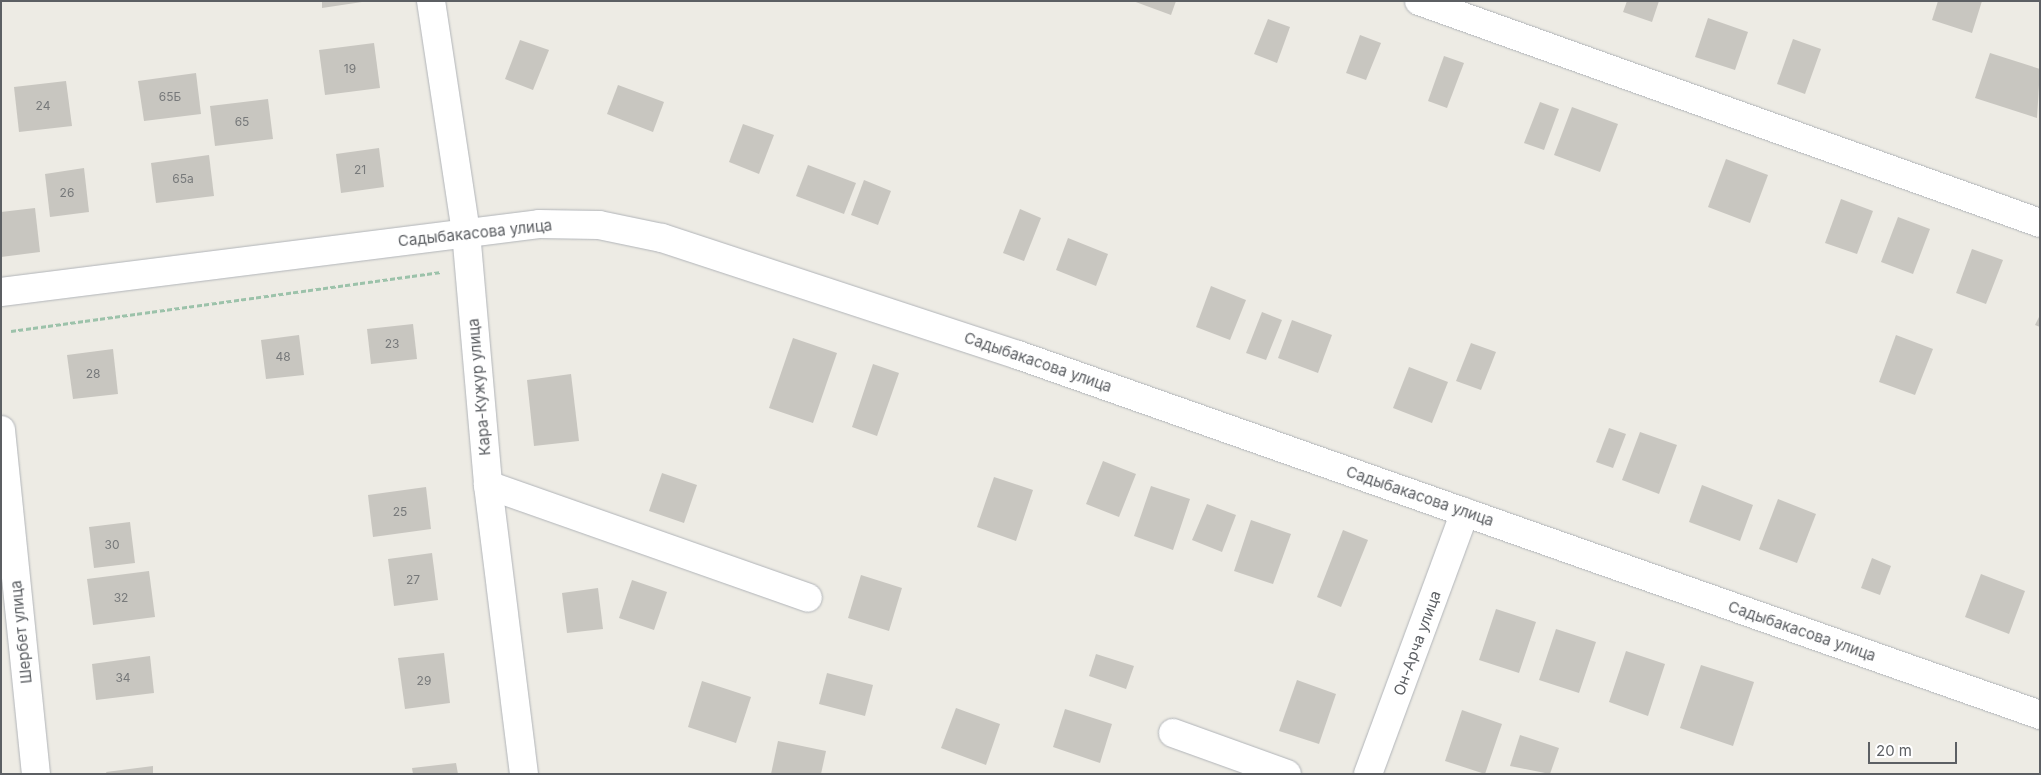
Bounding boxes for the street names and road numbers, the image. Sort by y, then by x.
street label: Садыбакасова улица [397,216,553,250]
street label: Кара-Кужур улица [464,318,494,456]
street label: Садыбакасова улица [962,328,1114,396]
street label: Садыбакасова улица [1344,462,1496,530]
street label: Шербет улица [7,579,35,685]
street label: Он-Арча улица [1390,588,1444,698]
street label: Садыбакасова улица [1726,597,1878,665]

